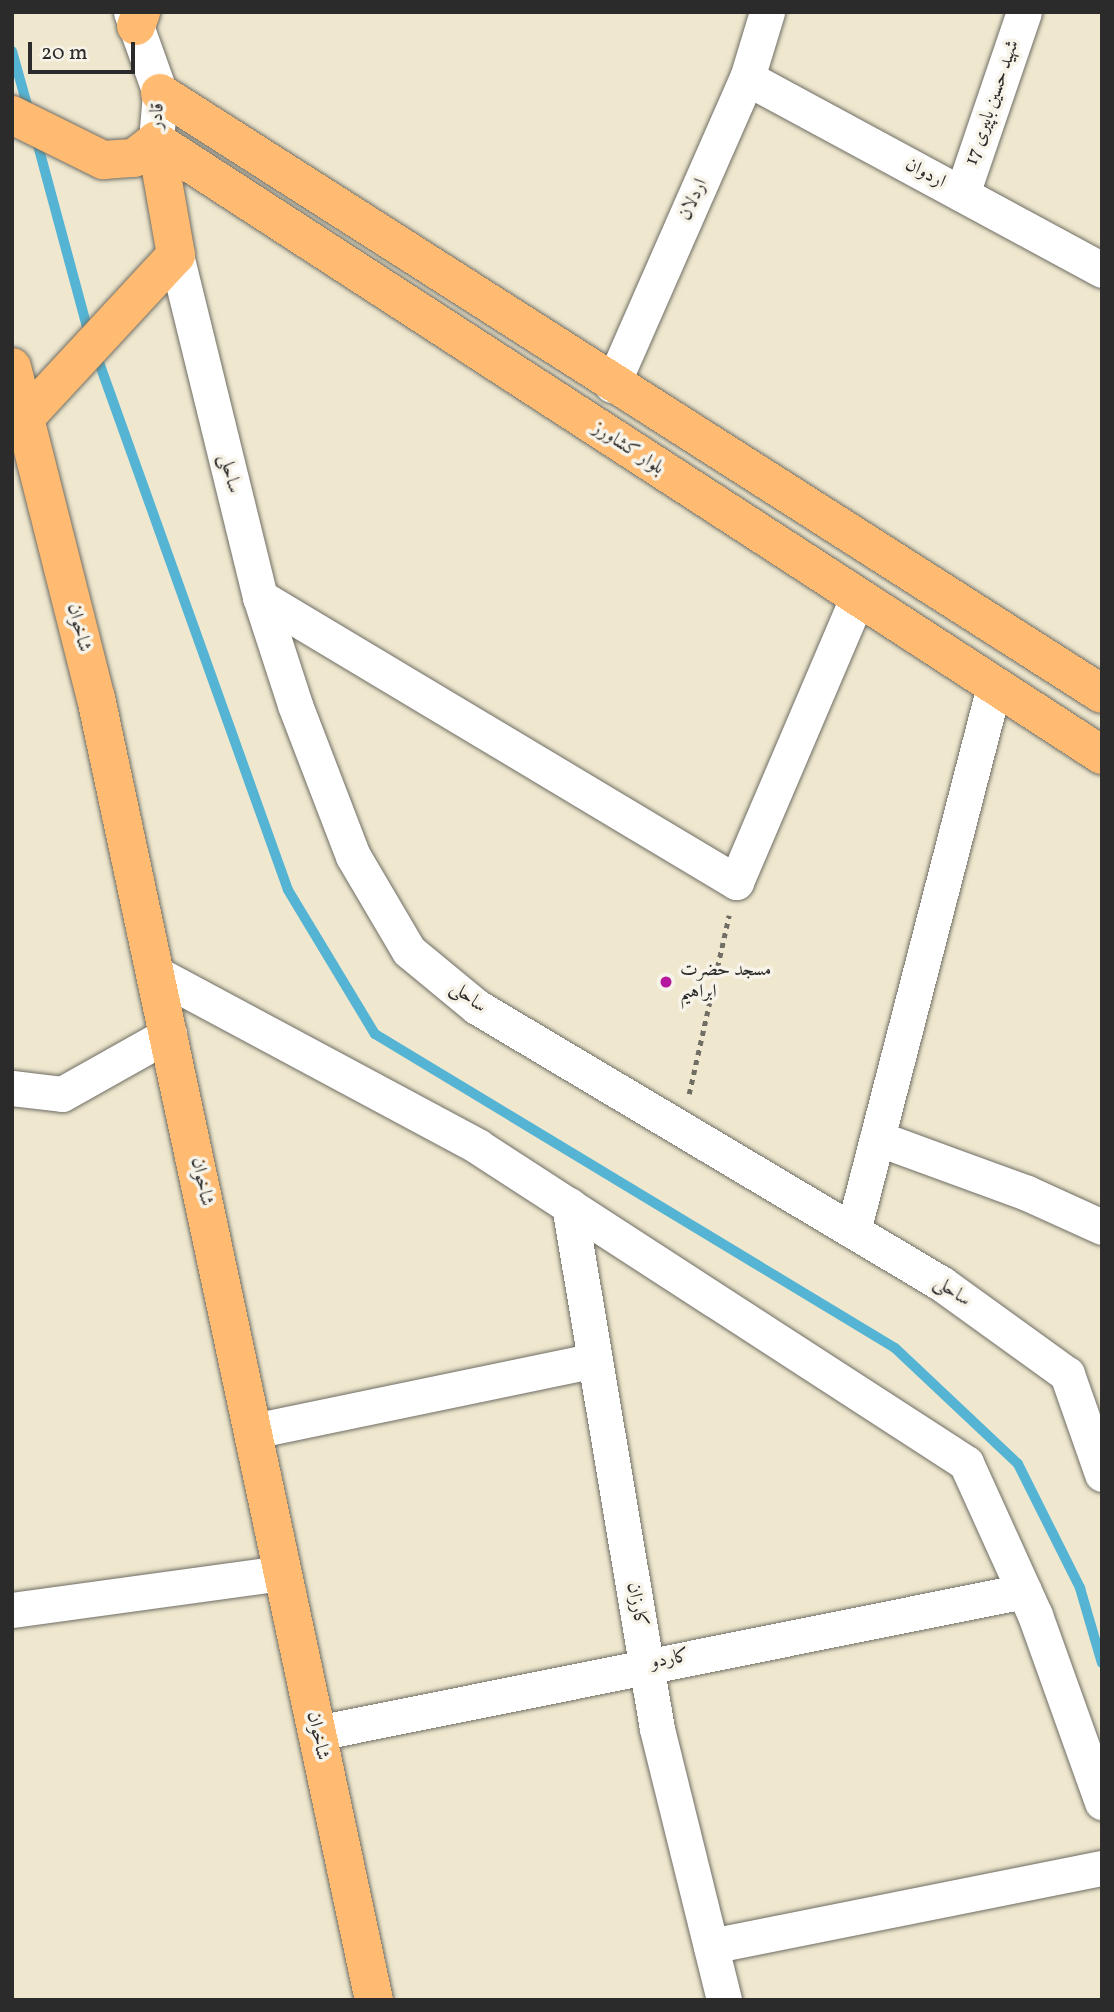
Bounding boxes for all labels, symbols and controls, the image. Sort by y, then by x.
scale bar [32,28,138,72]
street label: شهید حسین باپیری 17 [961,37,1025,169]
text: 20 m [41,39,87,68]
street label: قادر [146,102,170,130]
street label: اردوان [901,154,949,194]
street label: اردلان [675,176,713,224]
street label: بلوار کشاورز [588,418,668,480]
street label: ساحلی [213,452,245,496]
street label: شاخوان [61,601,95,655]
place label: مسجد حضرت ابراهیم [680,960,771,1004]
marker: مسجد حضرت ابراهیم [658,974,674,990]
street label: ساحلی [445,977,491,1019]
street label: شاخوان [185,1156,217,1208]
street label: ساحلی [929,1272,975,1312]
street label: کارزان [621,1581,651,1629]
street label: کاردو [649,1645,691,1675]
street label: شاخوان [301,1710,333,1762]

